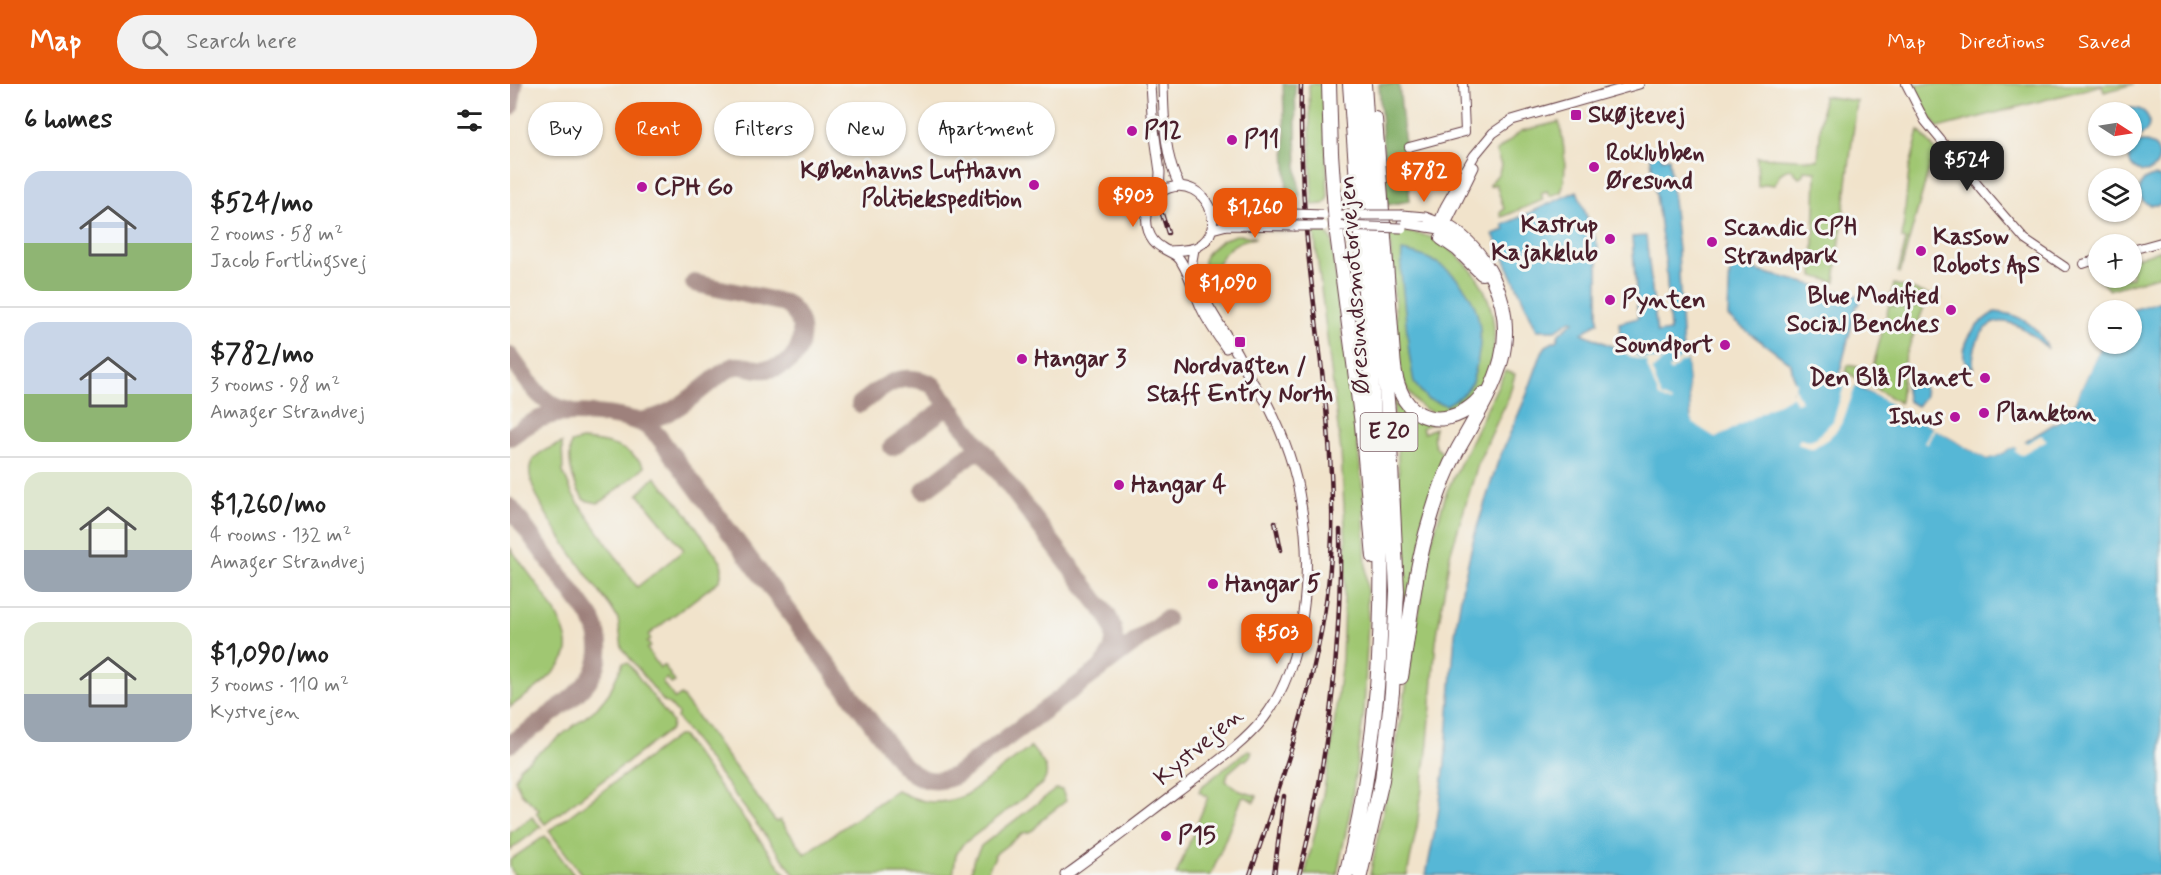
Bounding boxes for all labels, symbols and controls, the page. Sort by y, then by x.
search box [117,15,537,69]
text: Map [30,24,81,61]
icon: search [138,26,171,59]
text: Search here [186,28,297,56]
text: Map [1887,28,1926,56]
text: Directions [1959,28,2045,56]
text: Saved [2078,28,2131,56]
place label: Skøjtevej [1588,100,1685,131]
chip: Buy [528,102,603,156]
chip: Rent [615,102,702,156]
chip: Filters [714,102,814,156]
chip: New [826,102,906,156]
chip: Apartment [918,102,1055,156]
north arrow [2088,102,2142,156]
map controls [2088,102,2142,354]
text: 6 homes [24,103,112,137]
icon: filters [453,104,486,137]
marker: Skøjtevej [1569,108,1583,122]
place label: P12 [1144,116,1182,147]
marker: P12 [1125,124,1139,138]
place label: P11 [1244,125,1279,156]
marker: P11 [1225,133,1239,147]
place label: Roklubben Øresund [1606,138,1705,197]
pin: $524 [1931,141,2003,192]
text: $524 [1944,147,1990,174]
pin: $782 [1388,152,1460,203]
place label: Københavns Lufthavn Politiekspedition [800,156,1022,215]
text: $782 [1401,158,1447,185]
marker: Roklubben Øresund [1587,160,1601,174]
button: layers [2088,168,2142,222]
place label: CPH Go [654,172,733,203]
street label: Øresundsmotorvejen [1332,174,1378,396]
pin: $903 [1097,177,1169,228]
marker: Københavns Lufthavn Politiekspedition [1027,178,1041,192]
marker: CPH Go [635,180,649,194]
text: $903 [1112,183,1154,210]
text: $524/mo [210,187,313,221]
pin: $1,260 [1206,188,1304,239]
text: $1,260 [1227,194,1283,221]
icon: home [72,195,144,267]
place label: Kastrup Kajakklub [1491,210,1598,269]
place label: Scandic CPH Strandpark [1724,213,1857,272]
text: 2 rooms · 58 m² [210,221,343,248]
place label: Kassow Robots ApS [1933,222,2040,284]
marker: Kastrup Kajakklub [1603,232,1617,246]
button: + [2088,234,2142,288]
marker: Scandic CPH Strandpark [1705,235,1719,249]
marker: Kassow Robots ApS [1914,244,1928,258]
text: Jacob Fortlingsvej [210,248,367,275]
pin: $1,090 [1179,264,1277,315]
text: $1,090 [1199,270,1257,297]
place label: Blue Modified Social Benches [1787,281,1939,340]
place label: Pynten [1622,285,1706,316]
marker: Pynten [1603,293,1617,307]
button: − [2088,300,2142,354]
marker: Blue Modified Social Benches [1944,303,1958,317]
place label: Soundport [1614,330,1714,361]
marker: Nordvagten / Staff Entry North [1233,335,1247,349]
text: $782/mo [210,338,314,372]
marker: Soundport [1718,338,1732,352]
place label: Hangar 3 [1034,344,1127,378]
icon: home [72,346,144,418]
place label: Nordvagten / Staff Entry North [1147,351,1333,410]
marker: Hangar 3 [1015,352,1029,366]
place label: Den Blå Planet [1809,363,1974,394]
marker: Den Blå Planet [1978,371,1992,385]
text: 3 rooms · 98 m² [210,372,340,399]
place label: Plankton [1996,398,2096,429]
text: Amager Strandvej [210,399,365,426]
place label: Ishus [1888,402,1943,433]
marker: Plankton [1977,406,1991,420]
marker: Ishus [1948,410,1962,424]
road number: E 20 [1360,413,1418,451]
place label: Hangar 4 [1131,470,1227,504]
marker: Hangar 4 [1112,478,1126,492]
text: $1,260/mo [210,488,326,522]
icon: home [72,496,144,568]
text: 4 rooms · 132 m² [210,522,351,549]
text: Amager Strandvej [210,549,365,576]
place label: Hangar 5 [1225,569,1321,603]
marker: Hangar 5 [1206,577,1220,591]
pin: $503 [1241,614,1313,665]
text: $503 [1255,620,1299,647]
text: $1,090/mo [210,638,329,672]
icon: home [72,646,144,718]
text: 3 rooms · 110 m² [210,672,349,699]
text: Kystvejen [210,699,299,726]
street label: Kystvejen [1148,701,1250,793]
place label: P15 [1178,821,1216,852]
marker: P15 [1159,829,1173,843]

